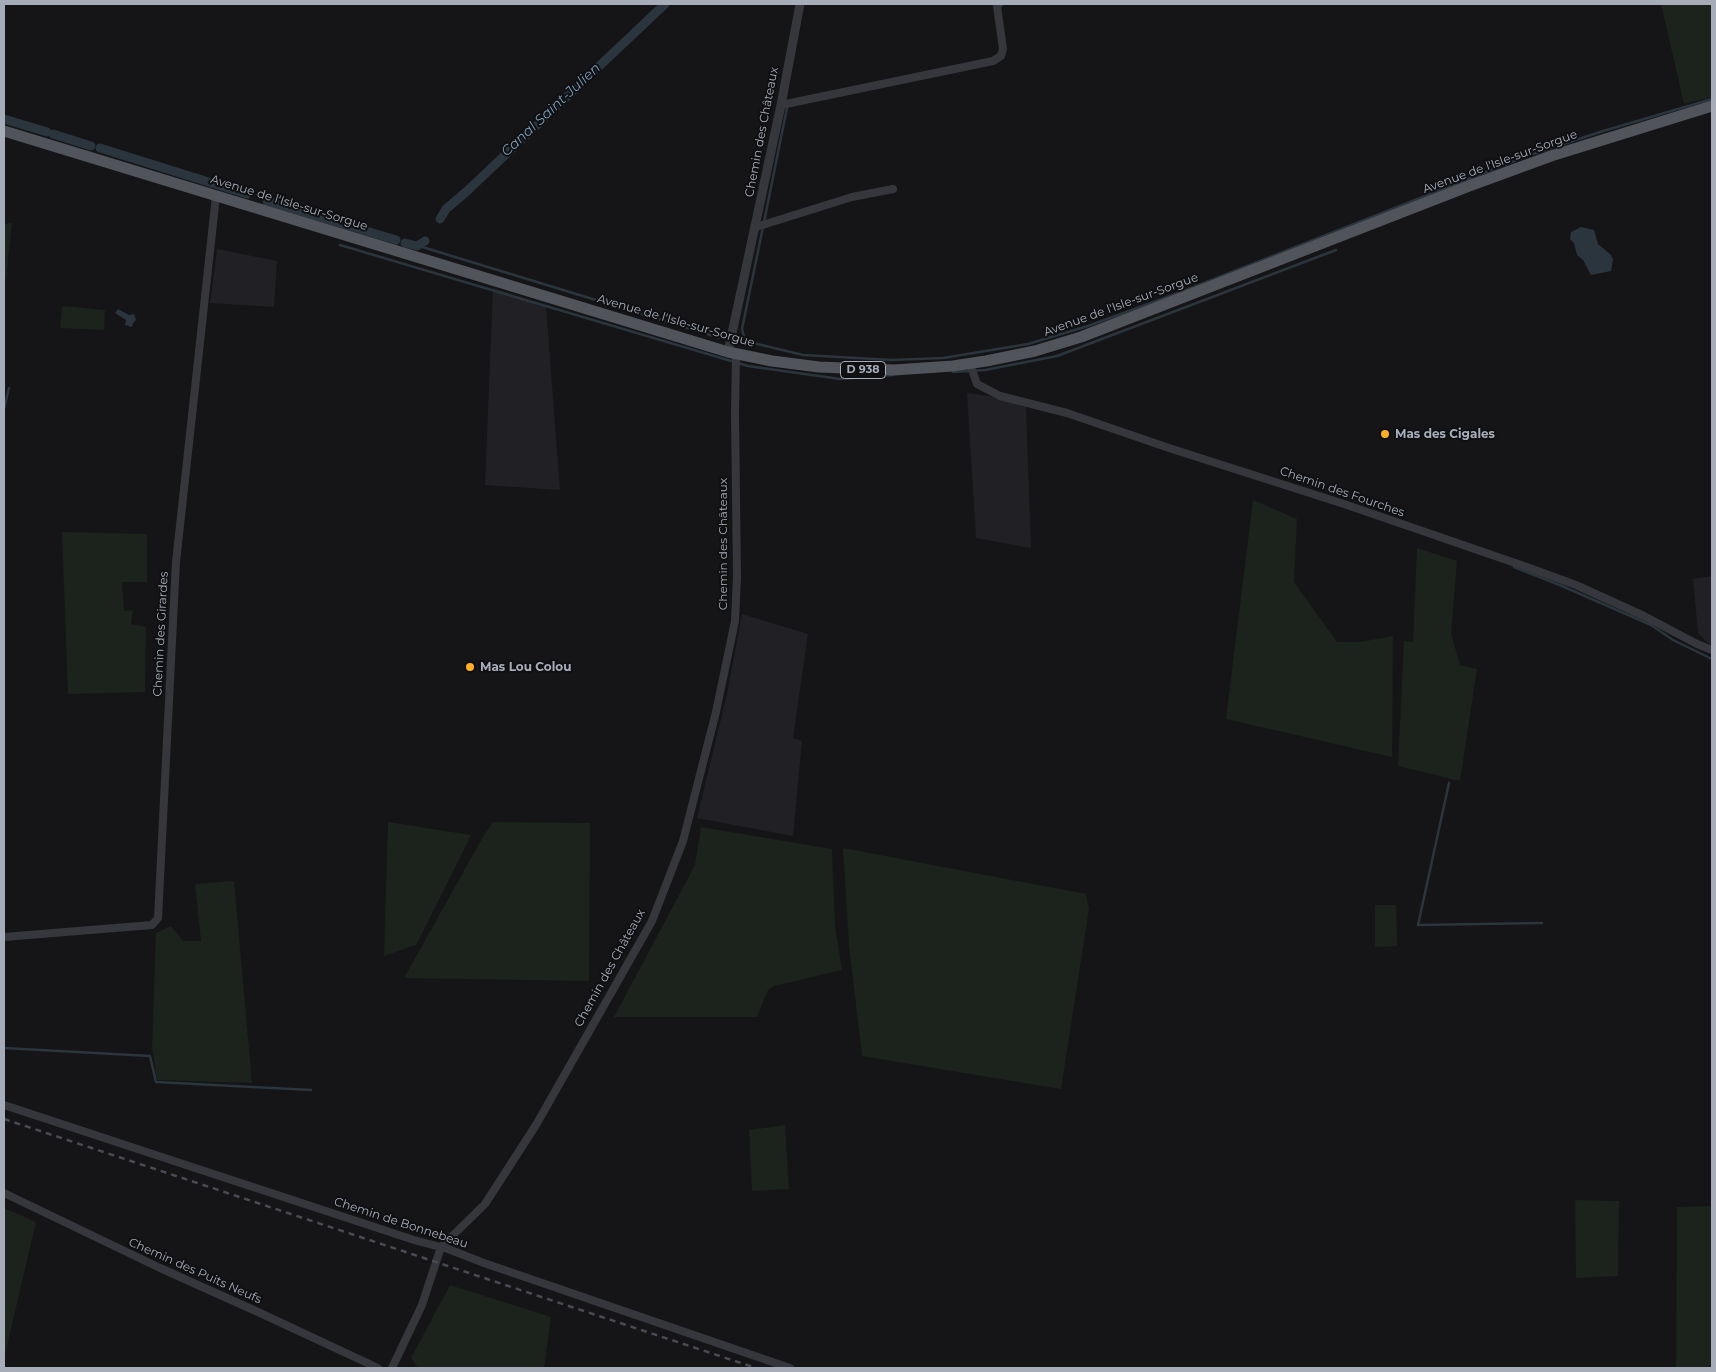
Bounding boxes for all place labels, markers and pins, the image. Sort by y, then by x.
place label: Mas des Cigales [1395,427,1495,441]
marker: Mas des Cigales [1379,428,1391,440]
place label: Mas Lou Colou [480,660,571,674]
marker: Mas Lou Colou [464,661,476,673]

